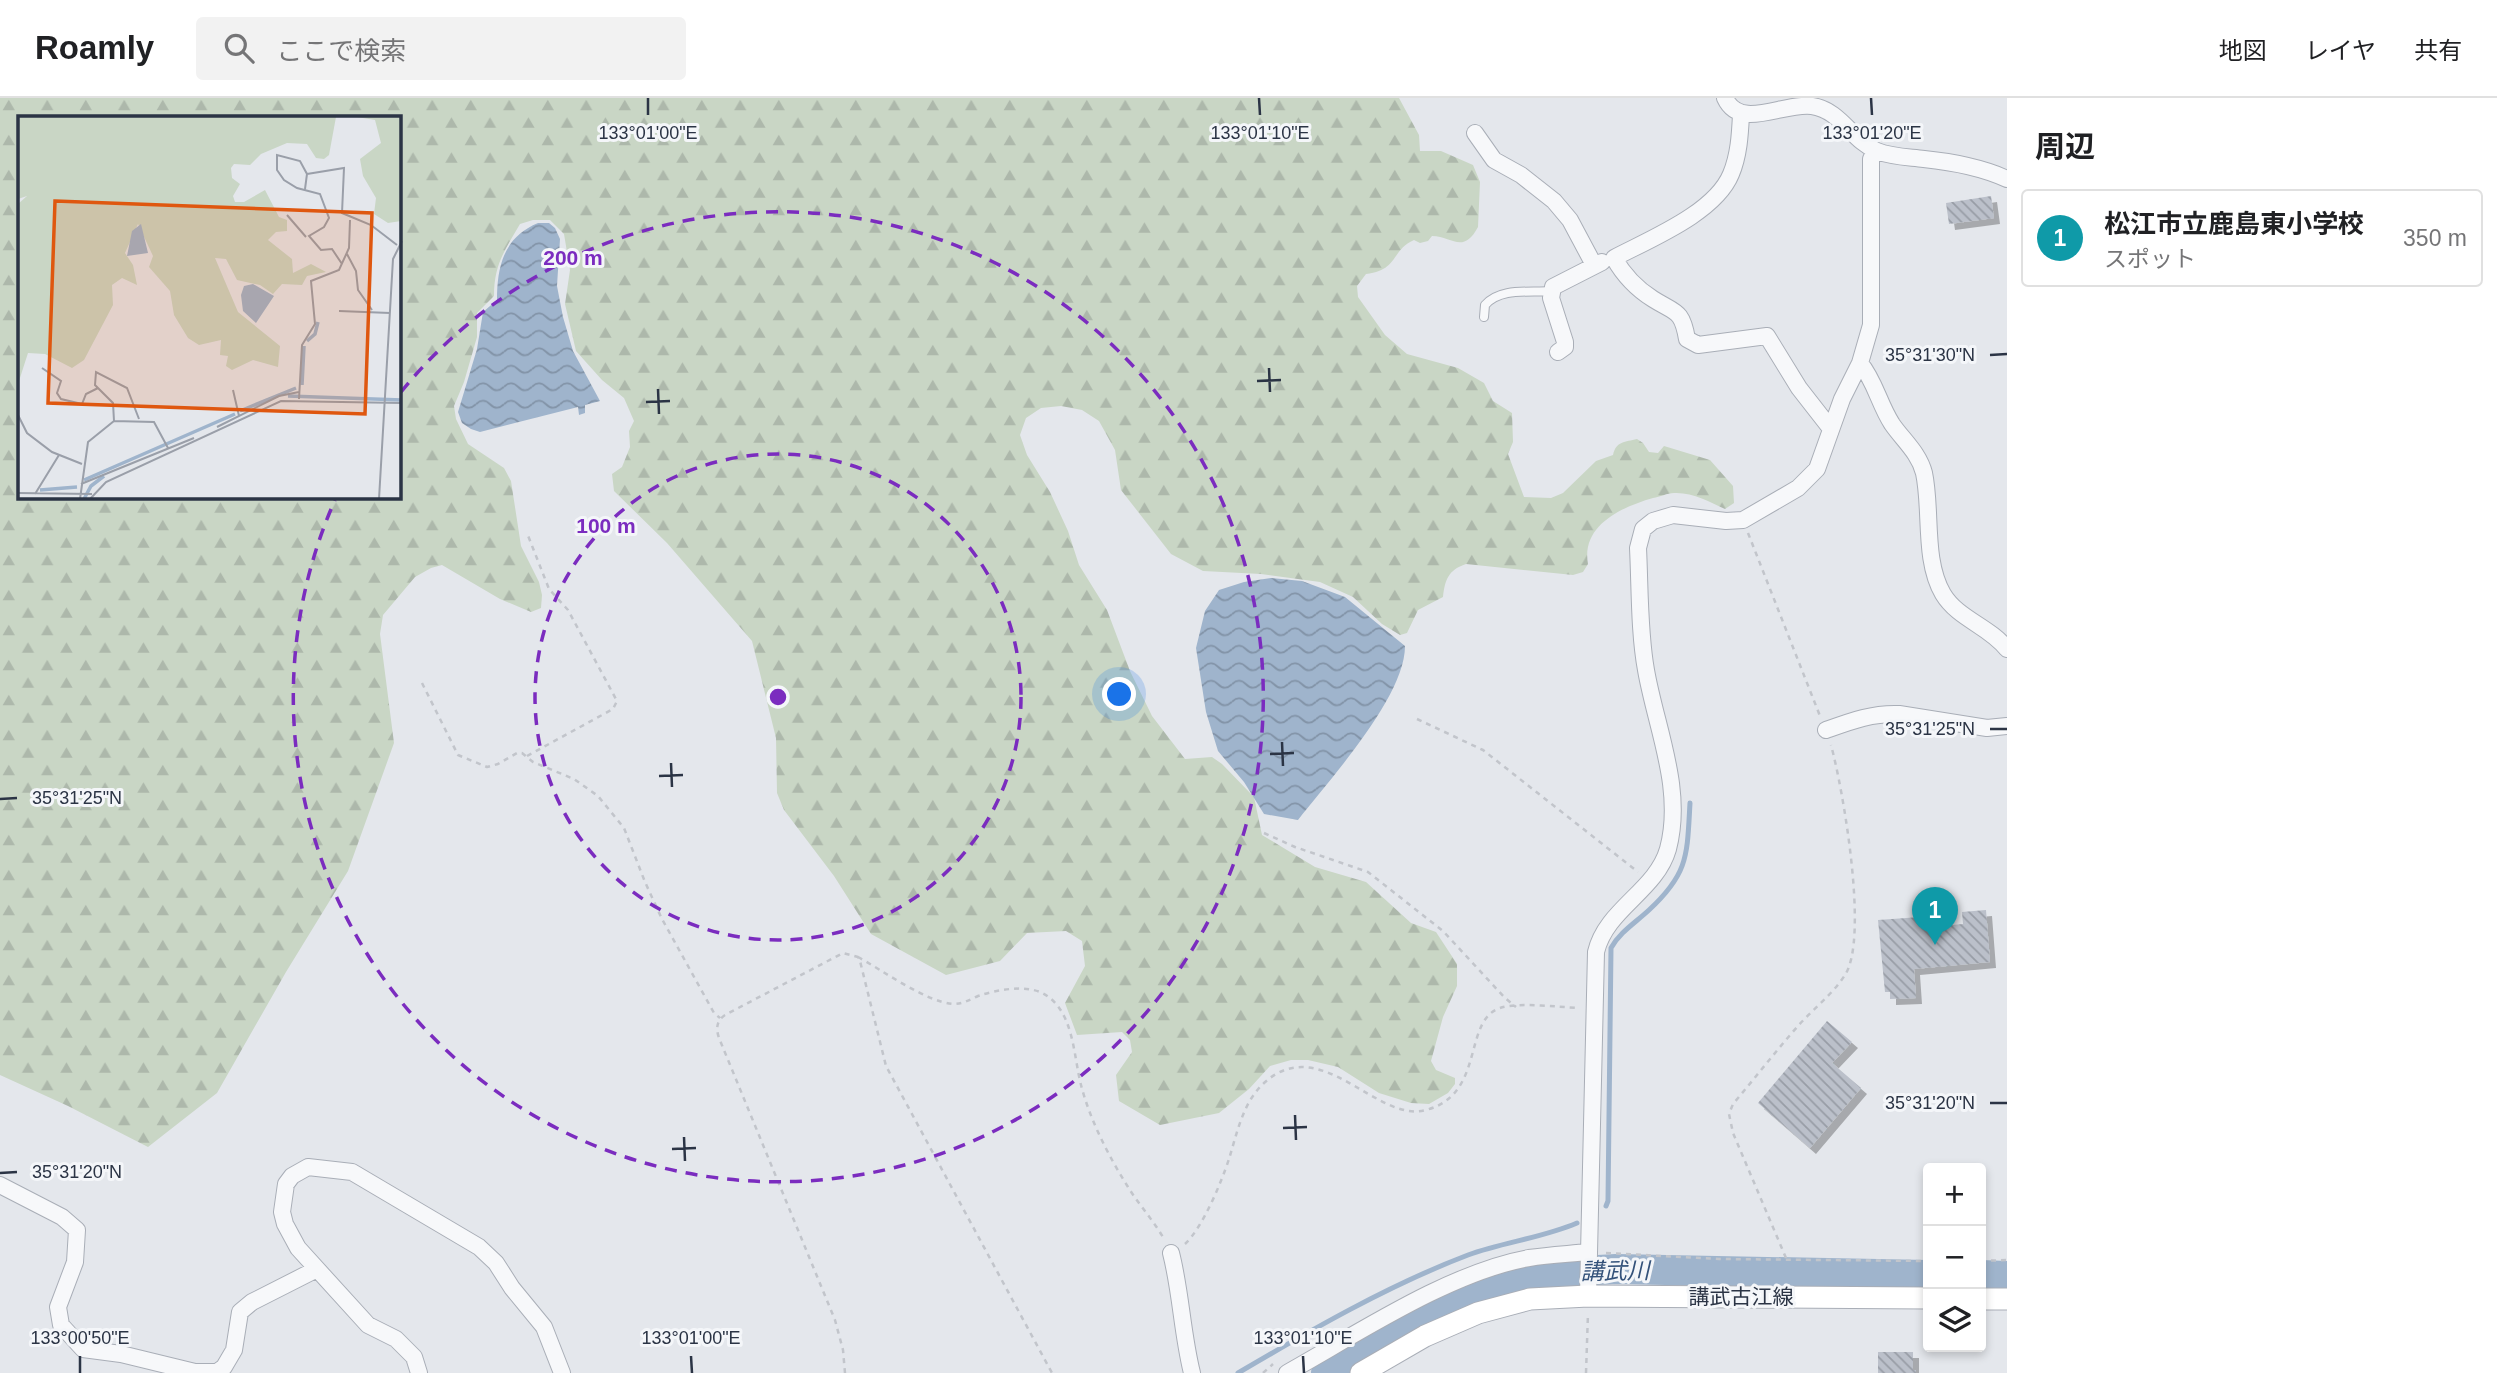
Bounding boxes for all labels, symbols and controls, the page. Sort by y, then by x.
search box [196,17,686,80]
text: Roamly [35,29,154,66]
icon: search [220,29,258,67]
text: ここで検索 [276,36,406,66]
text: 地図 [2219,37,2267,64]
text: レイヤ [2305,37,2376,64]
text: 共有 [2414,37,2462,64]
inset map [18,116,401,499]
text: 133°01'00"E [598,123,698,143]
text: 133°01'10"E [1210,123,1310,143]
text: 133°01'20"E [1822,123,1922,143]
text: 周辺 [2035,130,2095,163]
text: 松江市立鹿島東小学校 [2104,209,2364,239]
text: 1 [2054,225,2066,251]
text: 350 m [2403,225,2467,251]
text: 200 m [543,246,603,269]
text: スポット [2104,246,2196,272]
text: 35°31'30"N [1885,345,1975,365]
text: 100 m [576,514,636,537]
your location [1102,677,1136,711]
centre of rings [766,685,790,709]
text: 35°31'25"N [1885,719,1975,739]
text: 35°31'25"N [32,788,122,808]
pin: 1 [1912,887,1958,945]
text: 35°31'20"N [1885,1093,1975,1113]
text: 35°31'20"N [32,1162,122,1182]
map controls [1923,1163,1986,1352]
button: + [1923,1163,1986,1226]
button: − [1923,1226,1986,1289]
water label: 講武川 [1580,1257,1653,1285]
street label: 講武古江線 [1689,1285,1794,1308]
button: layers [1923,1289,1986,1352]
text: 133°00'50"E [30,1328,130,1348]
text: 133°01'00"E [641,1328,741,1348]
text: 133°01'10"E [1253,1328,1353,1348]

